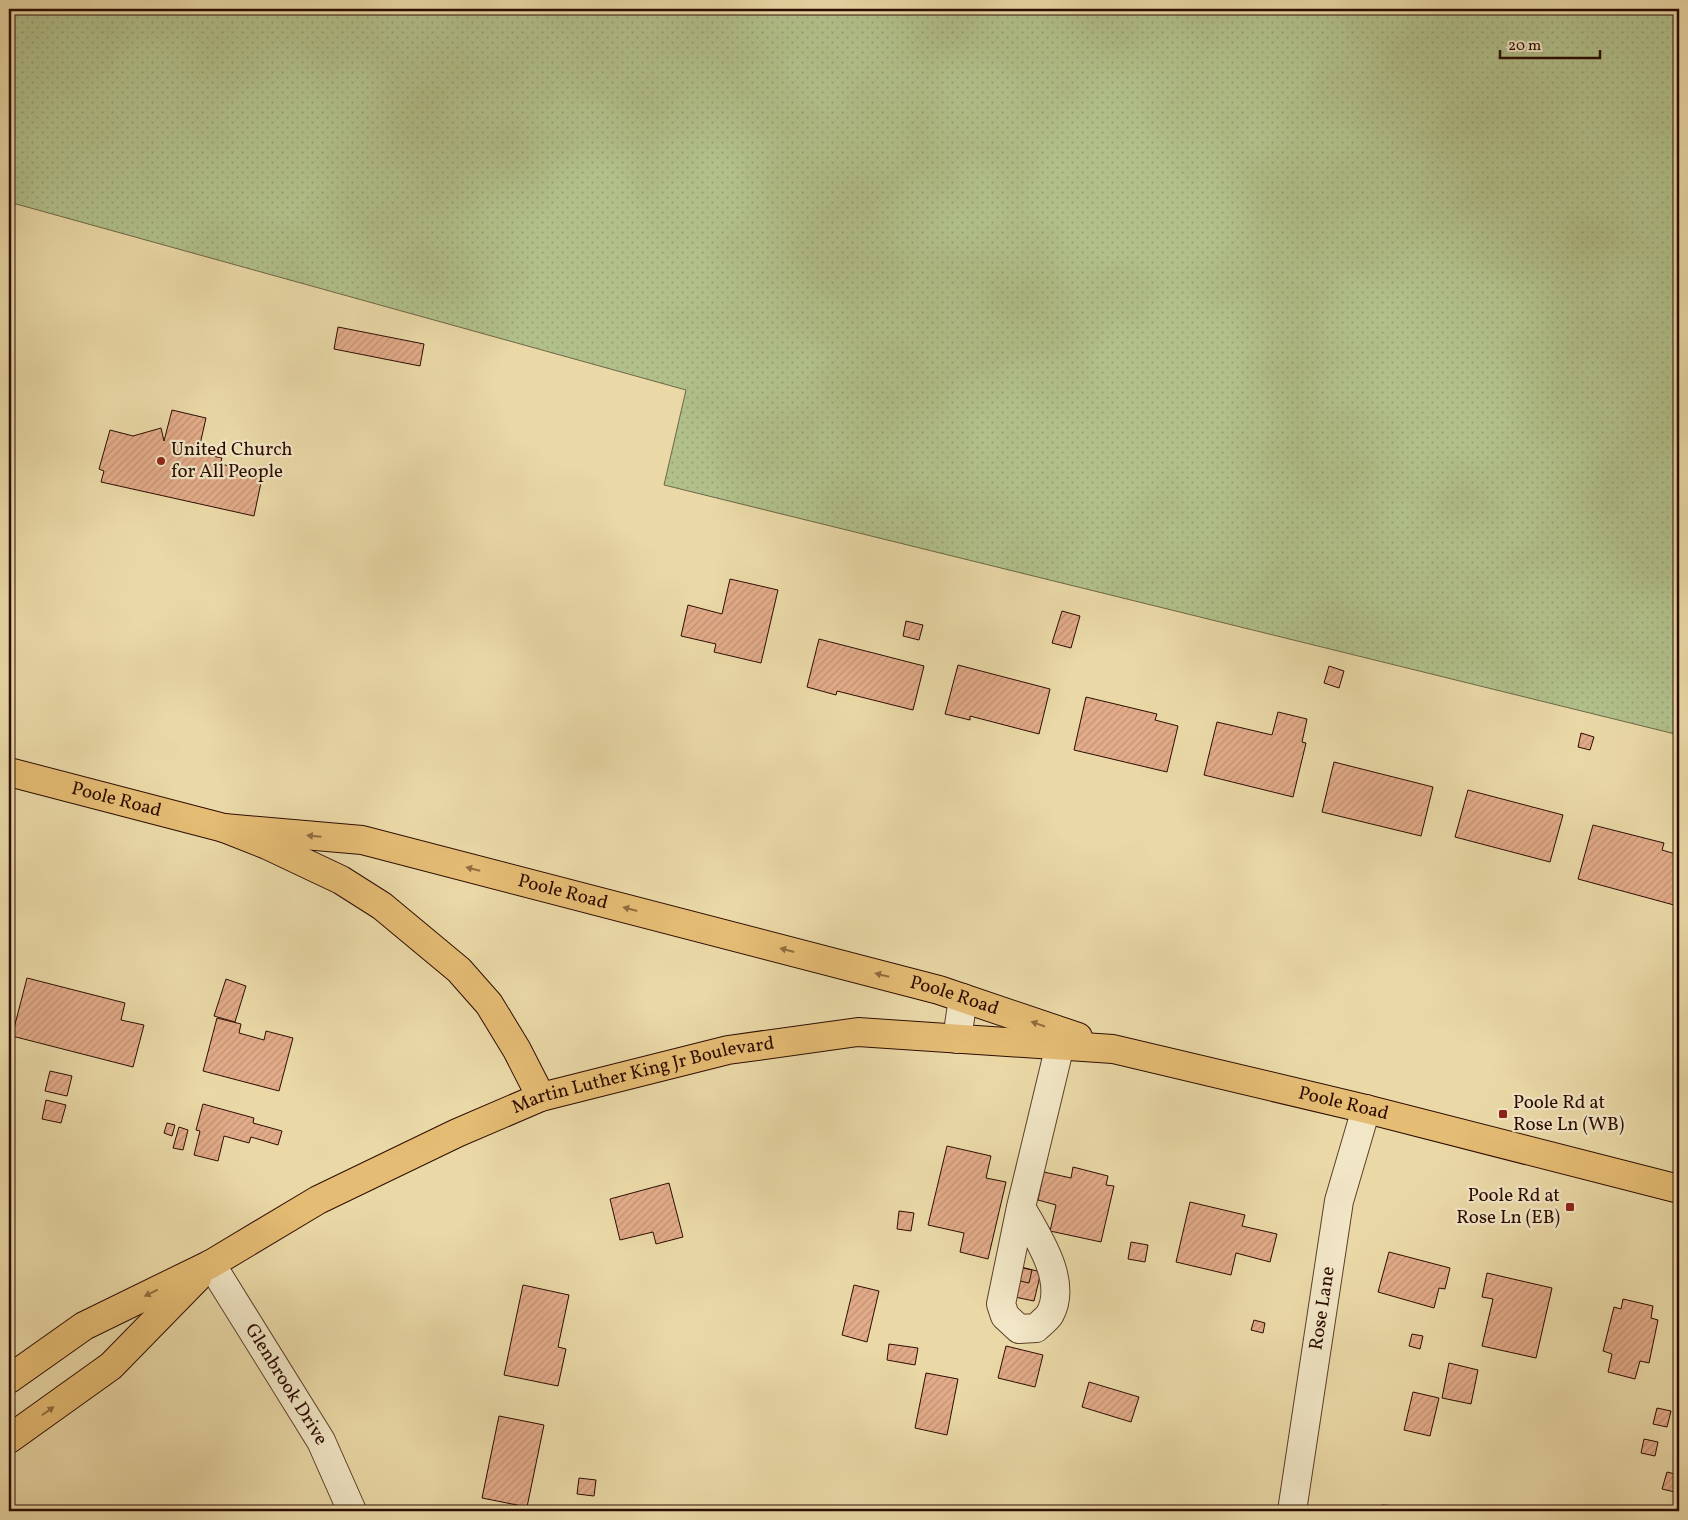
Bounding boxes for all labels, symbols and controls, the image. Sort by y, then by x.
scale bar [1500,28,1600,60]
text: 20 m [1508,36,1541,57]
place label: United Church for All People [171,437,293,485]
marker: United Church for All People [155,455,167,467]
street label: Poole Road [69,776,164,824]
one-way arrow [306,832,322,840]
one-way arrow [465,865,480,873]
street label: Poole Road [515,868,611,916]
one-way arrow [622,905,637,913]
one-way arrow [780,946,795,954]
street label: Poole Road [907,970,1002,1022]
one-way arrow [875,971,890,979]
one-way arrow [1031,1019,1046,1027]
street label: Martin Luther King Jr Boulevard [508,1031,776,1121]
street label: Poole Road [1296,1080,1391,1127]
place label: Poole Rd at Rose Ln (WB) [1513,1090,1624,1138]
marker: Poole Rd at Rose Ln (WB) [1497,1108,1509,1120]
place label: Poole Rd at Rose Ln (EB) [1456,1183,1560,1231]
marker: Poole Rd at Rose Ln (EB) [1564,1201,1576,1213]
street label: Rose Lane [1304,1265,1342,1352]
one-way arrow [144,1290,158,1298]
street label: Glenbrook Drive [238,1319,334,1450]
one-way arrow [42,1406,55,1416]

